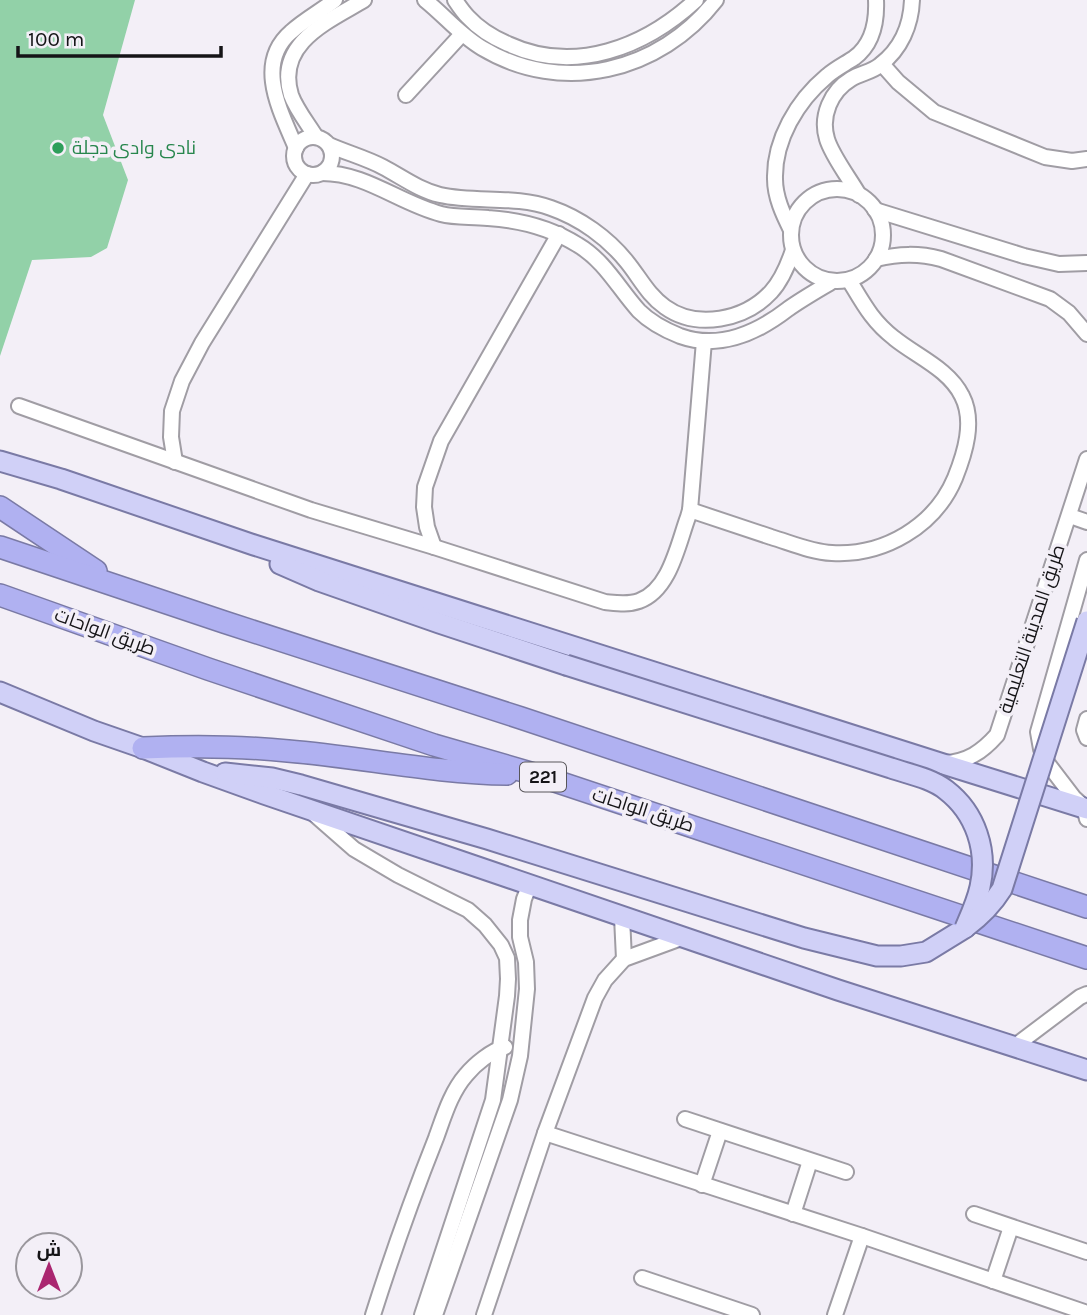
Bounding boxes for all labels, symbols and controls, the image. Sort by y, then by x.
scale bar [18,14,220,58]
text: 100 m [28,27,85,51]
place label: نادى وادى دجلة [72,137,196,159]
marker: نادى وادى دجلة [50,140,66,156]
street label: طريق المدينة التعليمية [994,542,1071,717]
street label: طريق الواحات [51,604,158,661]
road number: 221 [520,762,566,792]
street label: طريق الواحات [589,783,697,838]
north arrow [14,1231,84,1301]
text: ش [37,1239,61,1261]

